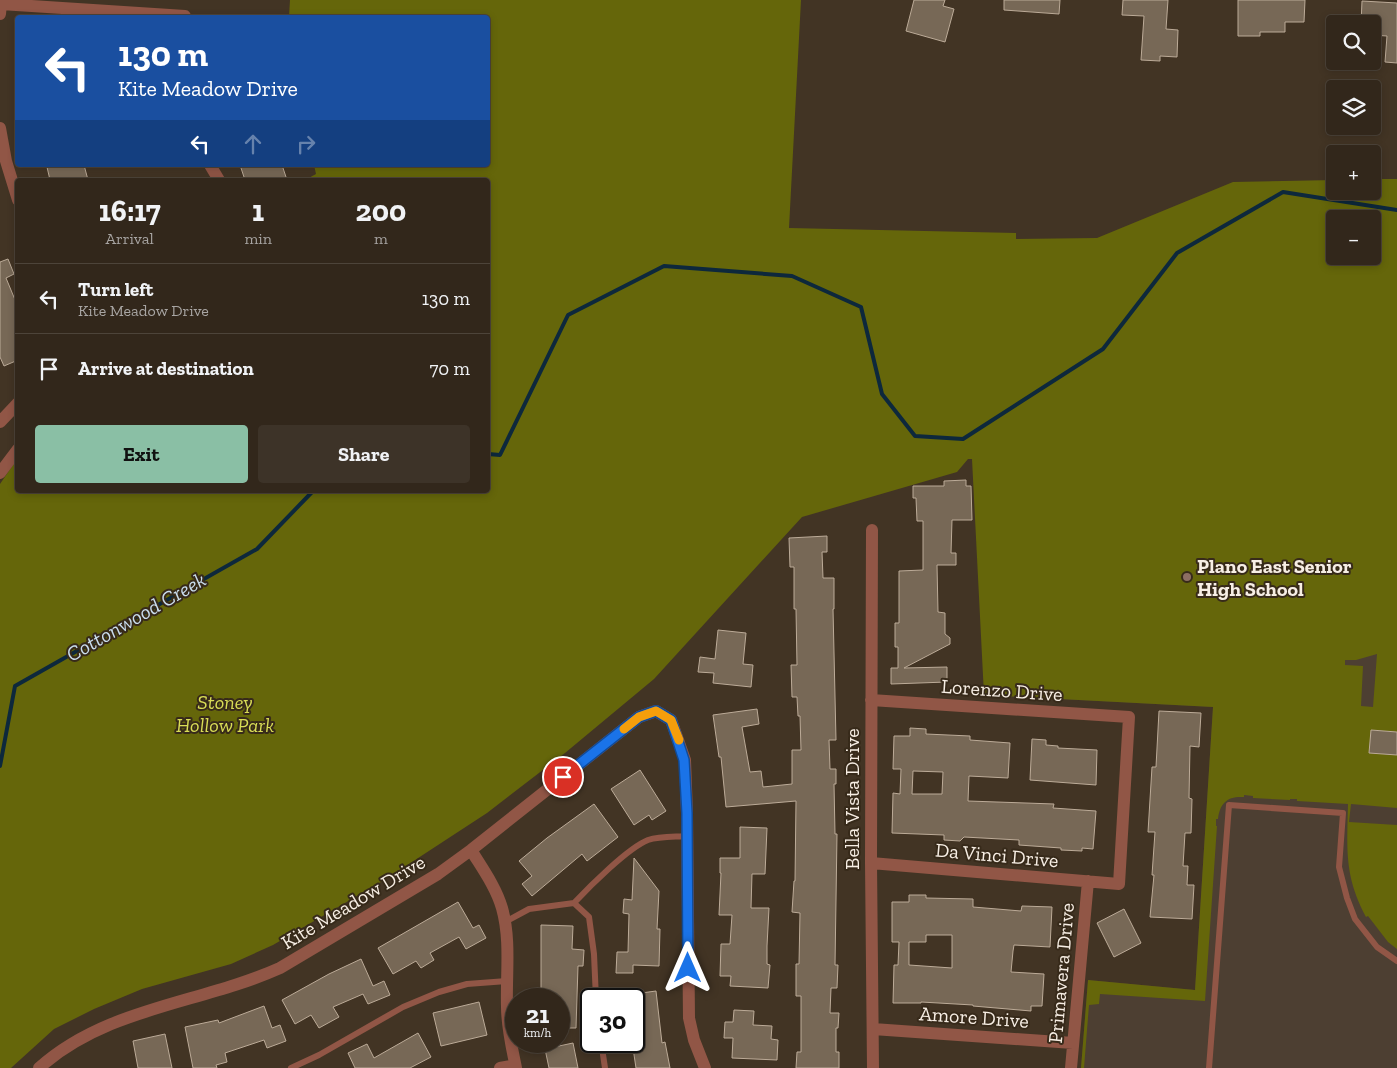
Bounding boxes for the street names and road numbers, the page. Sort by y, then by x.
street label: Lorenzo Drive [941,674,1063,706]
street label: Bella Vista Drive [840,728,864,870]
street label: Da Vinci Drive [934,838,1060,872]
street label: Kite Meadow Drive [277,850,429,954]
street label: Primavera Drive [1043,902,1079,1044]
street label: Amore Drive [918,1001,1030,1033]

